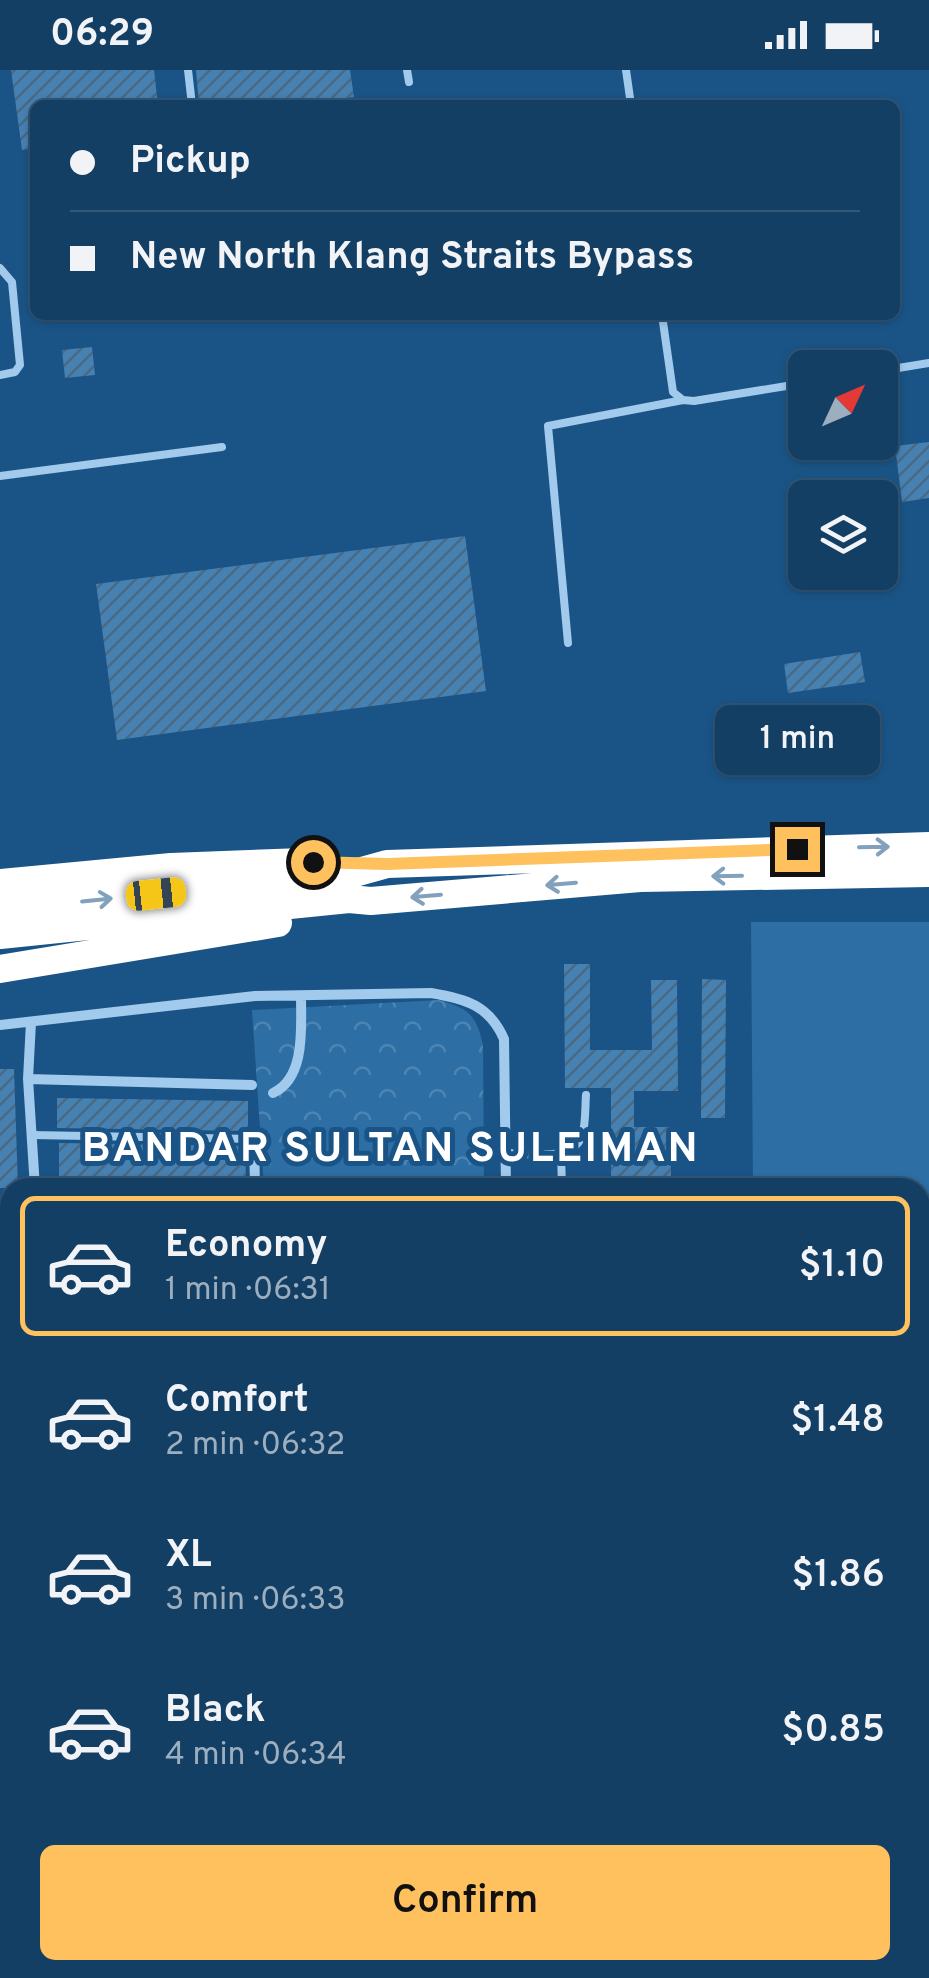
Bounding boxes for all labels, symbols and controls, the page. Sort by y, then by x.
text: 06:29 [50,11,154,60]
text: Pickup [130,138,251,187]
text: New North Klang Straits Bypass [130,234,694,283]
north arrow [788,350,898,460]
map controls [788,350,898,590]
button: layers [788,480,898,590]
callout: 1 min [714,704,880,774]
text: 1 min [760,720,835,760]
route end [775,827,820,872]
one-way arrow [857,838,889,857]
route start [291,840,336,885]
one-way arrow [711,866,744,886]
one-way arrow [545,875,577,894]
car [125,876,187,912]
one-way arrow [410,886,443,905]
one-way arrow [80,890,113,909]
district label: BANDAR SULTAN SULEIMAN [82,1124,700,1177]
icon: car [45,1221,135,1311]
text: Economy [165,1222,327,1271]
text: $1.10 [799,1242,885,1291]
text: 1 min · 06:31 [165,1271,331,1311]
icon: car [45,1376,135,1466]
text: Comfort [165,1377,309,1426]
text: $1.48 [791,1397,885,1446]
text: 2 min · 06:32 [165,1426,345,1466]
icon: car [45,1531,135,1621]
text: XL [165,1532,212,1581]
text: $1.86 [792,1552,885,1601]
text: 3 min · 06:33 [165,1581,345,1621]
icon: car [45,1686,135,1776]
text: Black [165,1687,265,1736]
text: $0.85 [781,1707,885,1756]
text: 4 min · 06:34 [165,1736,347,1776]
button: Confirm [40,1845,890,1960]

